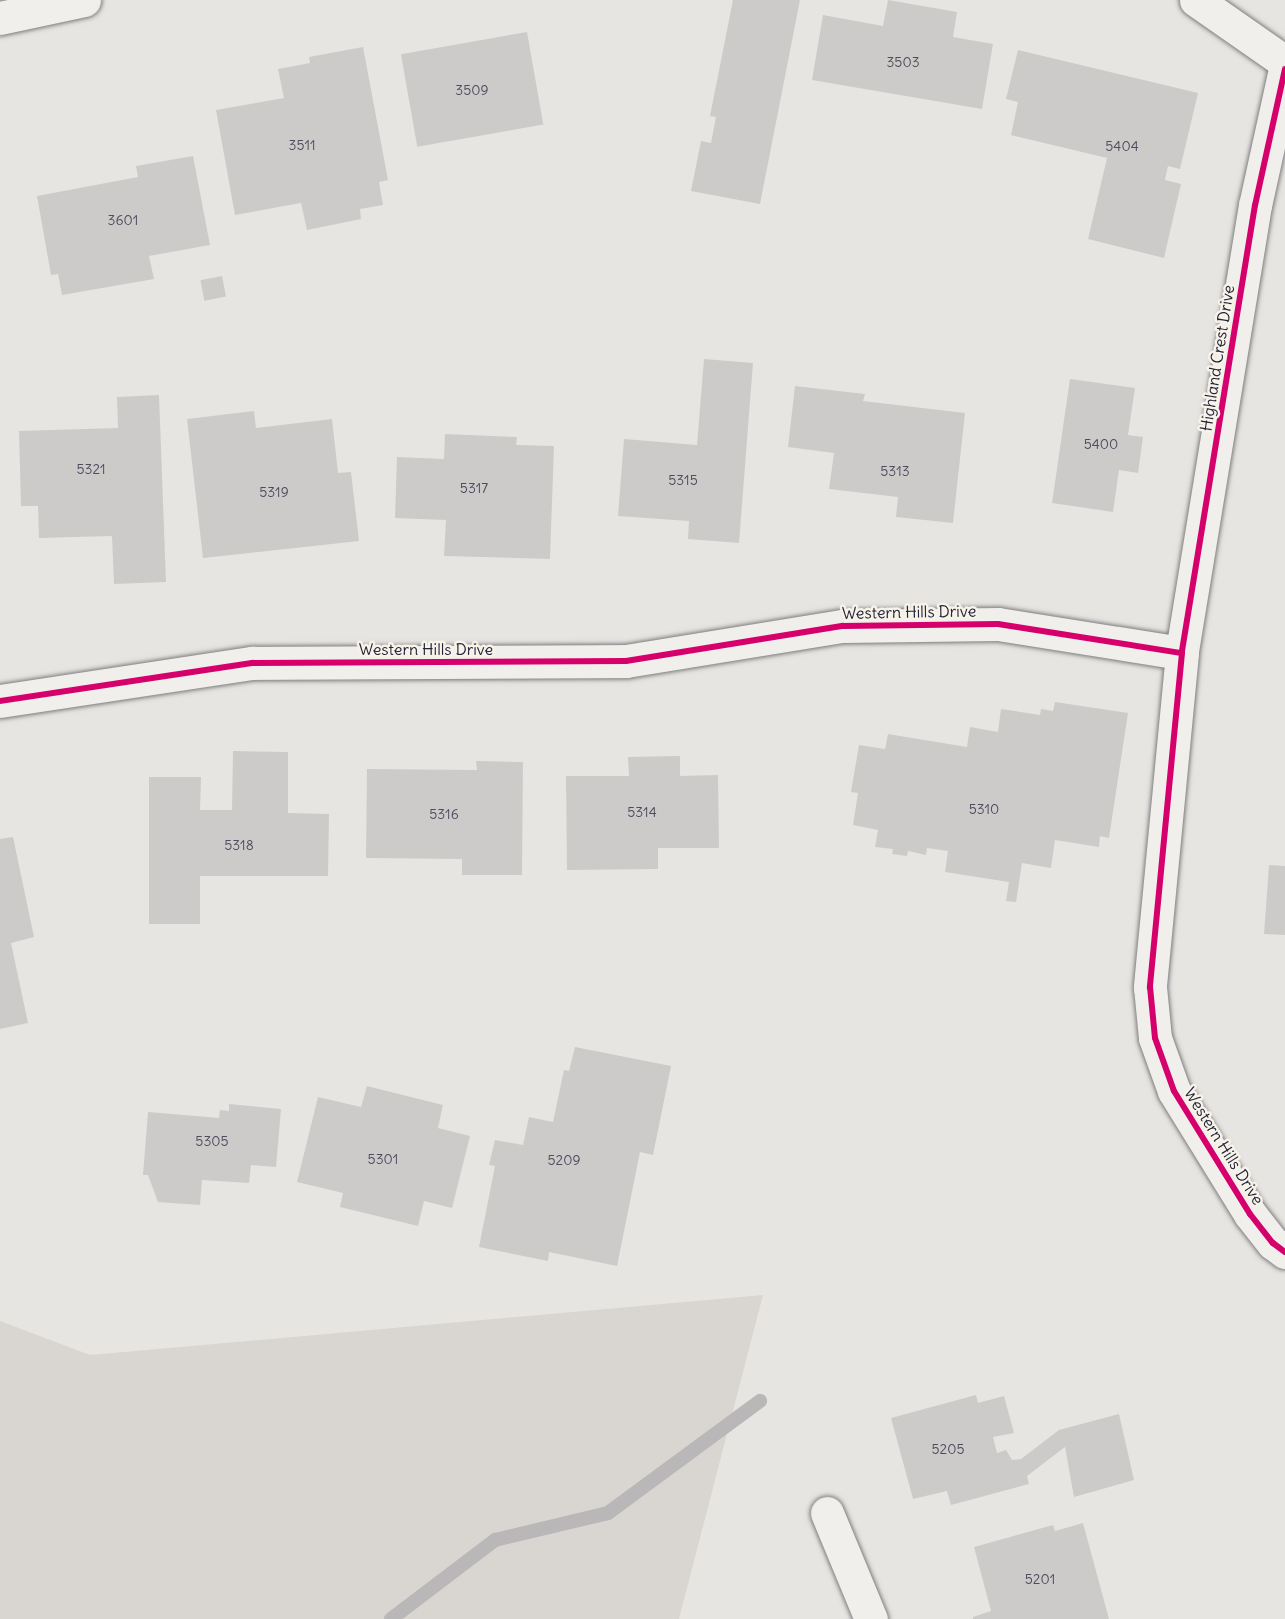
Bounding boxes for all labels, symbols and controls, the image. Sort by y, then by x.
house number: 3503 [886,54,920,70]
house number: 3509 [455,82,489,98]
house number: 3511 [288,137,316,153]
house number: 5404 [1105,138,1139,154]
house number: 3601 [108,212,138,228]
street label: Highland Crest Drive [1196,283,1238,433]
house number: 5400 [1084,436,1118,452]
house number: 5321 [76,461,106,477]
house number: 5313 [880,463,910,479]
house number: 5315 [668,472,698,488]
house number: 5317 [460,480,488,496]
house number: 5319 [259,484,289,500]
street label: Western Hills Drive [842,601,976,623]
street label: Western Hills Drive [359,639,493,659]
house number: 5310 [969,801,999,817]
house number: 5314 [627,804,657,820]
house number: 5316 [429,806,459,822]
house number: 5318 [224,837,254,853]
street label: Western Hills Drive [1180,1084,1268,1208]
house number: 5305 [195,1133,229,1149]
house number: 5301 [368,1151,398,1167]
house number: 5209 [548,1152,580,1168]
house number: 5205 [932,1441,964,1457]
house number: 5201 [1025,1571,1055,1587]

